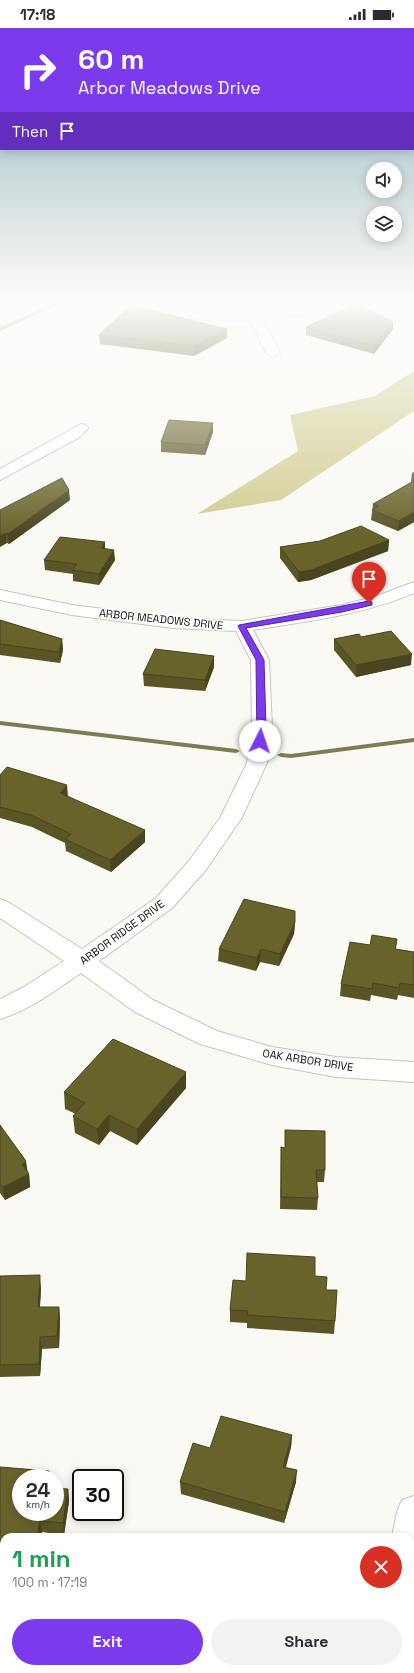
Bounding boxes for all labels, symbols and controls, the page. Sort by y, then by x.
text: 17:18 [20,5,55,24]
text: 60 m [78,41,144,77]
icon: right [12,44,64,96]
text: Arbor Meadows Drive [78,76,261,99]
icon: arrive [56,120,78,142]
text: Then [12,122,48,141]
map controls [366,162,402,242]
button: sound [366,162,402,198]
button: layers [366,206,402,242]
pin [352,562,386,603]
icon: arrive [358,568,380,590]
street label: ARBOR MEADOWS DRIVE [98,606,224,632]
position arrow [239,720,281,762]
street label: ARBOR RIDGE DRIVE [77,897,167,967]
street label: OAK ARBOR DRIVE [262,1046,354,1074]
speed limit sign: 30 [72,1469,124,1521]
text: 24 [26,1477,50,1503]
text: km/h [26,1498,50,1511]
text: 1 min [12,1543,71,1574]
button: close [360,1546,402,1588]
text: 100 m · 17:19 [12,1574,87,1591]
button: Exit [12,1619,203,1665]
button: Share [211,1619,402,1665]

